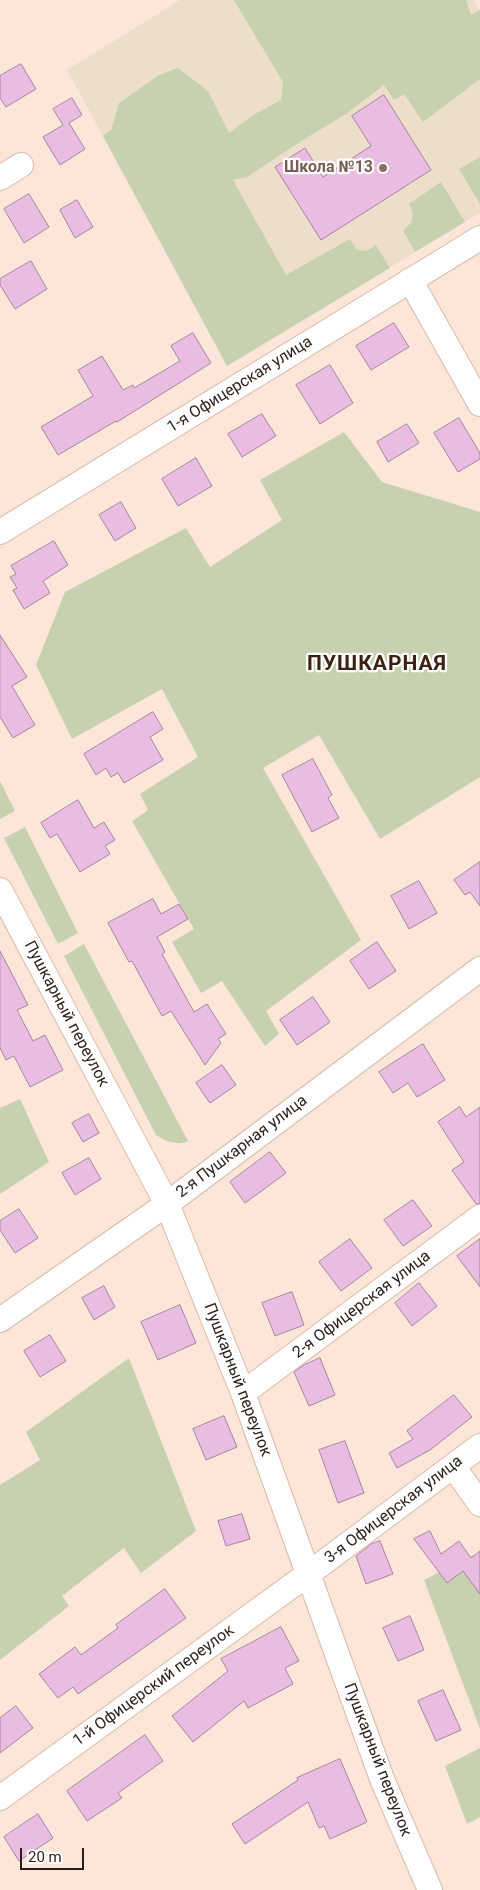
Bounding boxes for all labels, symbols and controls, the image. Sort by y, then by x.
place label: Школа №13 [284,158,373,178]
marker: Школа №13 [377,162,389,174]
street label: 1-я Офицерская улица [164,333,316,437]
district label: ПУШКАРНАЯ [306,652,448,678]
street label: Пушкарный переулок [19,938,113,1090]
street label: 2-я Пушкарная улица [173,1091,311,1203]
street label: 2-я Офицерская улица [289,1247,435,1363]
street label: Пушкарный переулок [199,1301,275,1459]
street label: 3-я Офицерская улица [321,1452,467,1568]
street label: 1-й Офицерский переулок [70,1621,238,1751]
street label: Пушкарный переулок [339,1681,415,1839]
scale bar [22,1838,86,1870]
text: 20 m [28,1848,62,1866]

